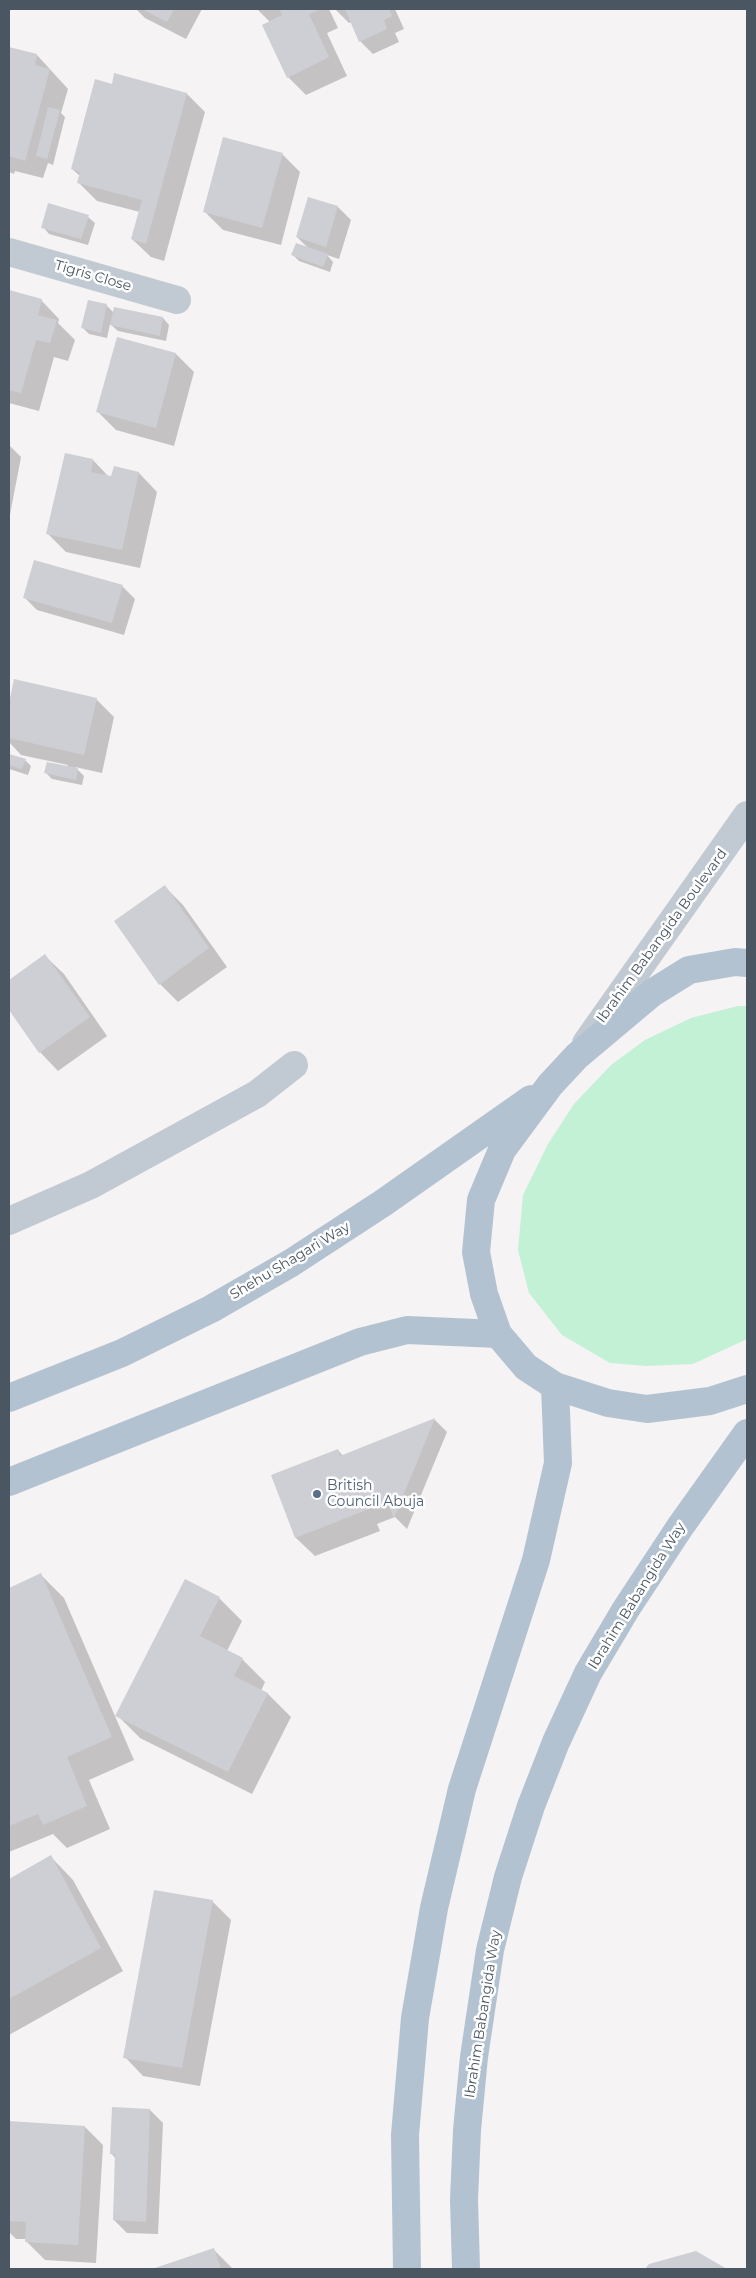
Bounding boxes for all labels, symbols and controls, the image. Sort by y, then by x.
street label: Tigris Close [53,257,133,295]
street label: Ibrahim Babangida Boulevard [593,846,731,1026]
street label: Shehu Shagari Way [227,1219,353,1303]
place label: British Council Abuja [327,1478,424,1510]
marker: British Council Abuja [311,1488,323,1500]
street label: Ibrahim Babangida Way [585,1520,689,1672]
street label: Ibrahim Babangida Way [461,1929,505,2099]

